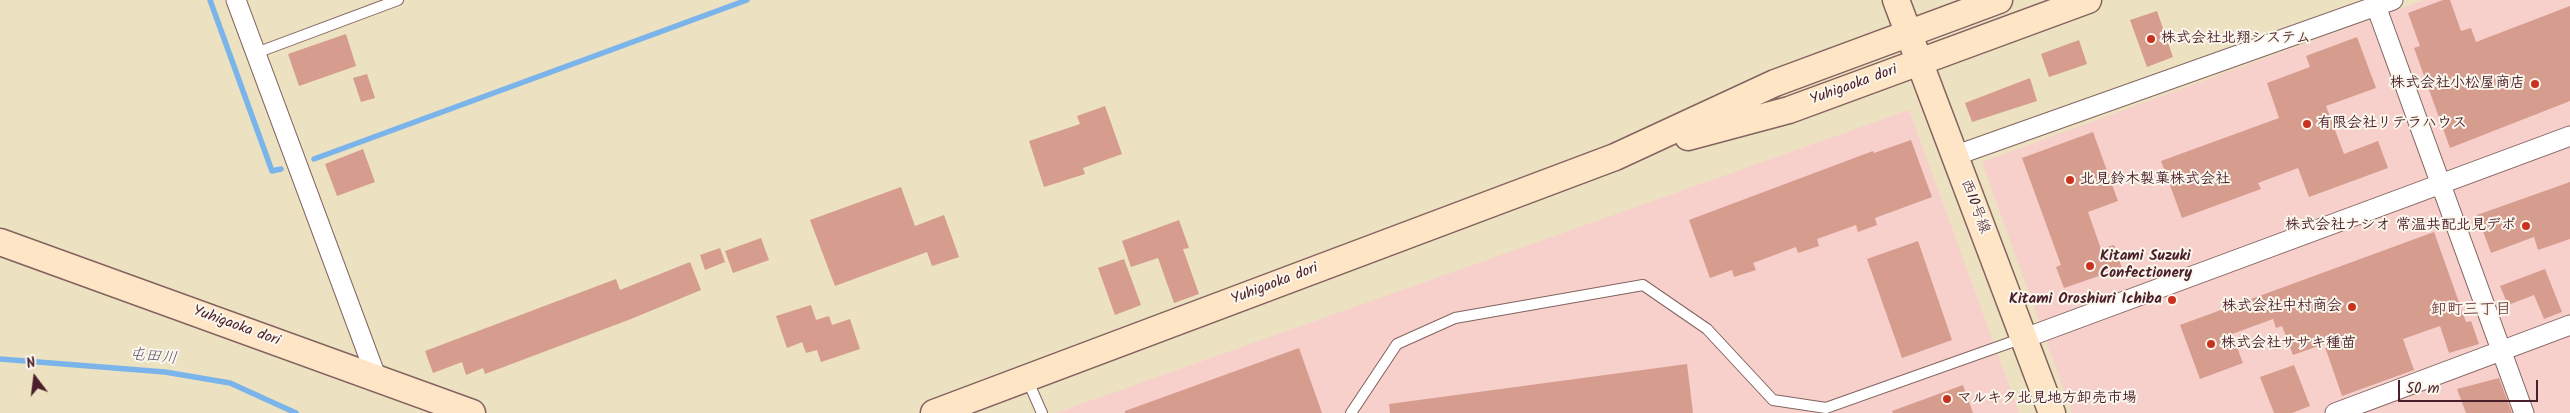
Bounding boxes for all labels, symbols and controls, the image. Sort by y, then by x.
place label: 株式会社北翔システム [2161,30,2311,48]
marker: 株式会社北翔システム [2145,33,2157,45]
street label: Yuhigaoka dori [1808,62,1900,110]
place label: 株式会社小松屋商店 [2390,75,2525,93]
marker: 株式会社小松屋商店 [2529,78,2541,90]
place label: 有限会社リテラハウス [2317,115,2467,133]
marker: 有限会社リテラハウス [2301,118,2313,130]
place label: 北見鈴木製菓株式会社 [2080,171,2230,189]
marker: 北見鈴木製菓株式会社 [2064,174,2076,186]
street label: 西10号線 [1955,177,1993,237]
place label: 株式会社ナシオ 常温共配北見デポ [2285,217,2516,235]
marker: 株式会社ナシオ 常温共配北見デポ [2520,220,2532,232]
place label: Kitami Suzuki Confectionery [2100,248,2192,283]
street label: Yuhigaoka dori [1229,260,1321,310]
marker: Kitami Suzuki Confectionery [2084,260,2096,272]
place label: Kitami Oroshiuri Ichiba [2009,291,2162,309]
marker: Kitami Oroshiuri Ichiba [2166,294,2178,306]
place label: 株式会社中村商会 [2222,298,2342,316]
marker: 株式会社中村商会 [2346,301,2358,313]
district label: 卸町三丁目 [2431,301,2511,321]
street label: Yuhigaoka dori [190,303,282,351]
place label: 株式会社ササキ種苗 [2221,335,2356,353]
marker: 株式会社ササキ種苗 [2205,338,2217,350]
water label: 屯田川 [128,346,178,370]
text: N [24,352,38,375]
north arrow [10,353,60,403]
scale bar [2400,370,2540,402]
text: 50 m [2406,377,2440,401]
place label: マルキタ北見地方卸売市場 [1957,390,2137,408]
marker: マルキタ北見地方卸売市場 [1941,393,1953,405]

